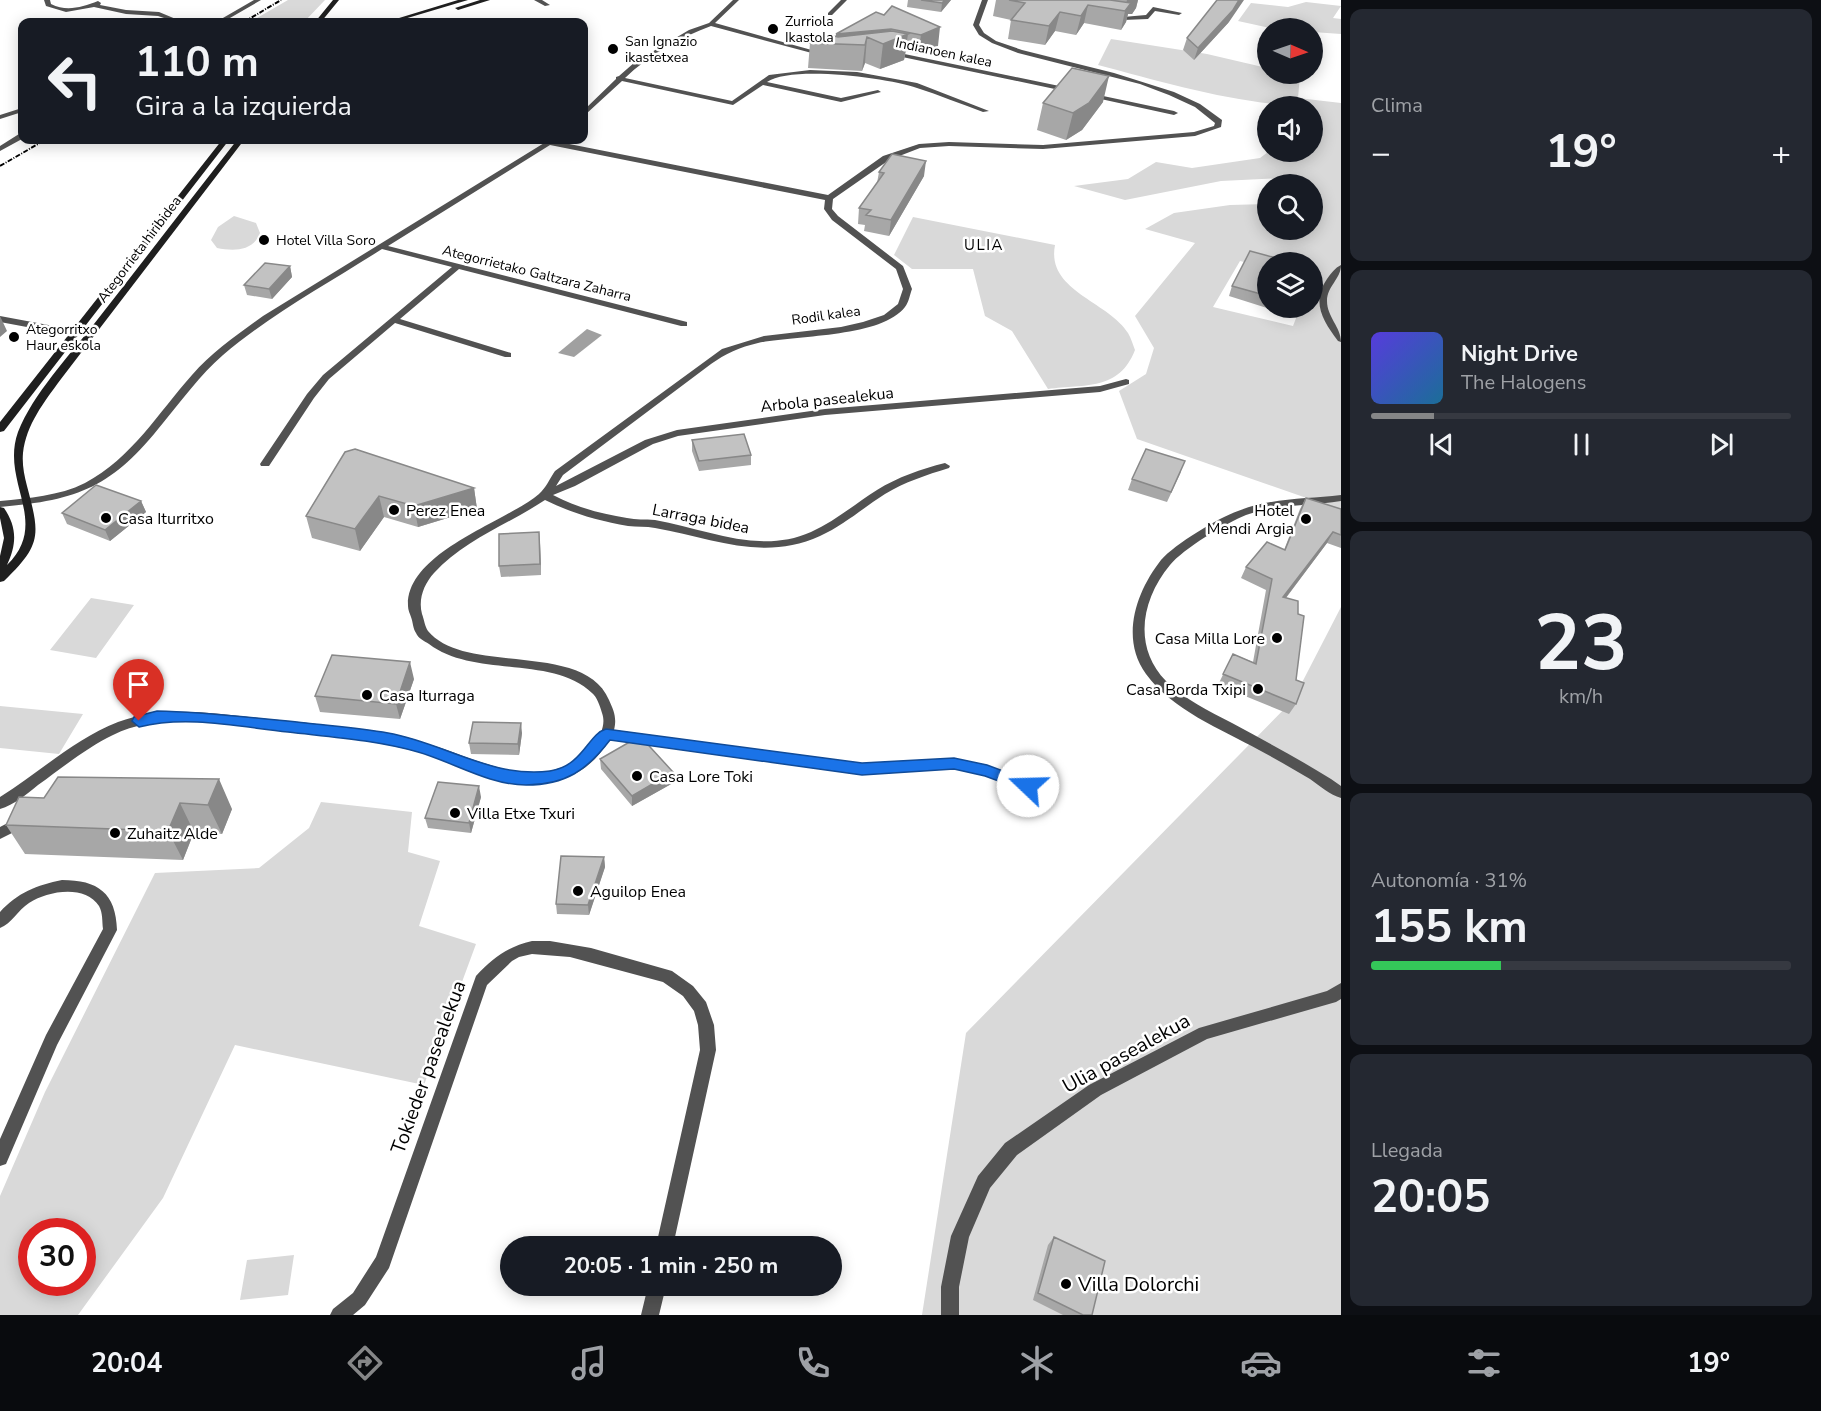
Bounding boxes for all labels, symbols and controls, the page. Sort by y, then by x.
place label: Zurriola Ikastola [785,12,834,47]
north arrow [1257,18,1323,84]
map controls [1257,18,1323,318]
marker: Zurriola Ikastola [766,22,780,36]
place label: San Ignazio ikastetxea [625,32,697,67]
street label: Indianoen kalea [894,33,994,72]
text: 110 m [135,34,259,91]
icon: left [36,42,114,120]
marker: San Ignazio ikastetxea [606,42,620,56]
text: Gira a la izquierda [135,88,352,125]
text: Clima [1371,92,1423,119]
button: sound [1257,96,1323,162]
text: 19° [1545,122,1617,183]
text: − [1371,131,1391,176]
text: + [1771,131,1791,176]
button: search [1257,174,1323,240]
street label: Ategorrieta hiribidea [93,192,186,306]
place label: Hotel Villa Soro [276,231,376,250]
marker: Hotel Villa Soro [257,233,271,247]
district label: ULIA [964,235,1004,255]
street label: Ategorrietako Galtzara Zaharra [440,241,633,306]
button: layers [1257,252,1323,318]
street label: Rodil kalea [790,301,862,330]
place label: Ategorritxo Haur eskola [26,320,101,355]
marker: Ategorritxo Haur eskola [7,330,21,344]
text: Night Drive [1461,339,1578,369]
text: The Halogens [1461,369,1586,396]
street label: Arbola pasealekua [759,382,895,418]
icon: previous [1425,428,1458,461]
icon: pause [1565,428,1598,461]
icon: next [1705,428,1738,461]
street label: Larraga bidea [650,499,751,539]
place label: Perez Enea [406,500,485,522]
place label: Hotel Mendi Argia [1207,500,1294,540]
marker: Perez Enea [387,503,401,517]
place label: Casa Iturritxo [118,508,214,530]
marker: Casa Iturritxo [99,511,113,525]
marker: Hotel Mendi Argia [1299,512,1313,526]
text: 23 [1534,590,1628,697]
place label: Casa Milla Lore [1155,628,1265,650]
marker: Casa Milla Lore [1270,631,1284,645]
pin [113,659,164,721]
icon: arrive [122,668,155,701]
place label: Casa Borda Txipi [1126,679,1246,701]
marker: Casa Borda Txipi [1251,682,1265,696]
text: km/h [1559,683,1603,710]
place label: Casa Iturraga [379,685,475,707]
marker: Casa Iturraga [360,688,374,702]
position arrow [996,754,1060,818]
place label: Casa Lore Toki [649,766,753,788]
marker: Casa Lore Toki [630,769,644,783]
place label: Villa Etxe Txuri [466,803,575,825]
marker: Villa Etxe Txuri [448,806,462,820]
place label: Zuhaitz Alde [127,823,218,845]
marker: Zuhaitz Alde [108,826,122,840]
text: Autonomía · 31% [1371,867,1527,894]
place label: Aguilop Enea [590,881,686,903]
marker: Aguilop Enea [571,884,585,898]
text: 155 km [1371,897,1528,958]
street label: Tokieder pasealekua [385,977,472,1158]
street label: Ulia pasealekua [1057,1007,1195,1100]
text: Llegada [1371,1137,1443,1164]
text: 20:05 [1371,1167,1490,1228]
speed limit sign: 30 [18,1218,96,1296]
text: 20:05 · 1 min · 250 m [564,1251,778,1281]
place label: Villa Dolorchi [1077,1271,1199,1298]
marker: Villa Dolorchi [1059,1277,1073,1291]
icon: directions [344,1342,386,1384]
icon: music [568,1342,610,1384]
icon: phone [792,1342,834,1384]
icon: climate [1016,1342,1058,1384]
icon: car [1240,1342,1282,1384]
icon: filters [1463,1342,1505,1384]
text: 20:04 [91,1345,162,1382]
text: 19° [1687,1345,1730,1382]

